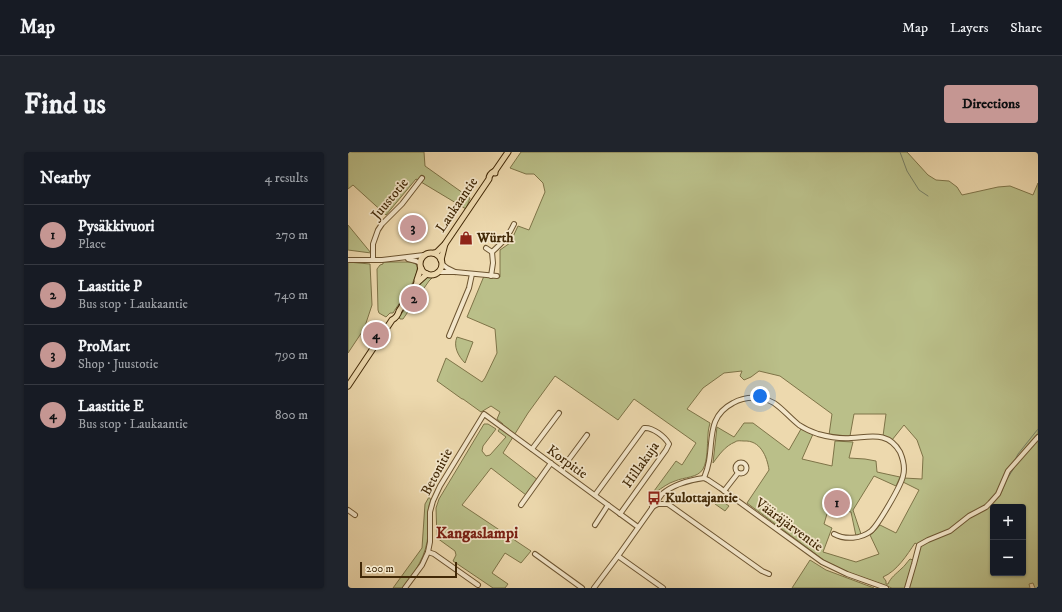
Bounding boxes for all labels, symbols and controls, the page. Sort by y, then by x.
text: Map [20,16,55,39]
text: Map [902,19,928,37]
text: Layers [950,19,988,37]
text: Share [1010,19,1042,37]
button: Directions [944,85,1038,123]
text: Find us [24,87,106,122]
text: Nearby [40,167,90,189]
text: 4 results [265,170,308,186]
street label: Juustotie [366,174,413,225]
street label: Laukaantie [432,174,482,236]
pin: 3 [400,213,426,243]
text: Pysäkkivuori [78,217,155,236]
text: 1 [51,227,55,243]
text: 270 m [276,227,308,243]
place label: Würth [476,229,514,247]
shop icon: Würth [458,230,474,246]
text: Place [78,236,106,252]
text: Laastitie P [78,277,142,296]
pin: 2 [401,284,427,314]
text: 2 [50,287,56,303]
text: 740 m [274,287,308,303]
text: Bus stop · Laukaantie [78,296,188,312]
pin: 4 [363,320,389,350]
text: ProMart [78,337,130,356]
text: 3 [51,347,55,363]
text: 790 m [275,347,308,363]
text: Shop · Juustotie [78,356,158,372]
your location [750,386,770,406]
text: Laastitie E [78,397,144,416]
text: 4 [49,407,57,423]
text: 800 m [275,407,308,423]
text: Bus stop · Laukaantie [78,416,188,432]
street label: Hillakuja [619,438,664,492]
street label: Korpitie [543,441,591,483]
street label: Betonitie [417,445,457,499]
pin: 1 [824,488,850,518]
place label: Kulottajantie [665,489,738,507]
bus stop icon: Kulottajantie [646,490,662,506]
street label: Vääräjärventie [751,494,827,556]
map controls [990,504,1026,576]
button: + [990,504,1026,540]
district label: Kangaslampi [436,523,518,543]
button: − [990,540,1026,576]
scale bar [360,560,457,579]
text: 200 m [366,562,394,576]

